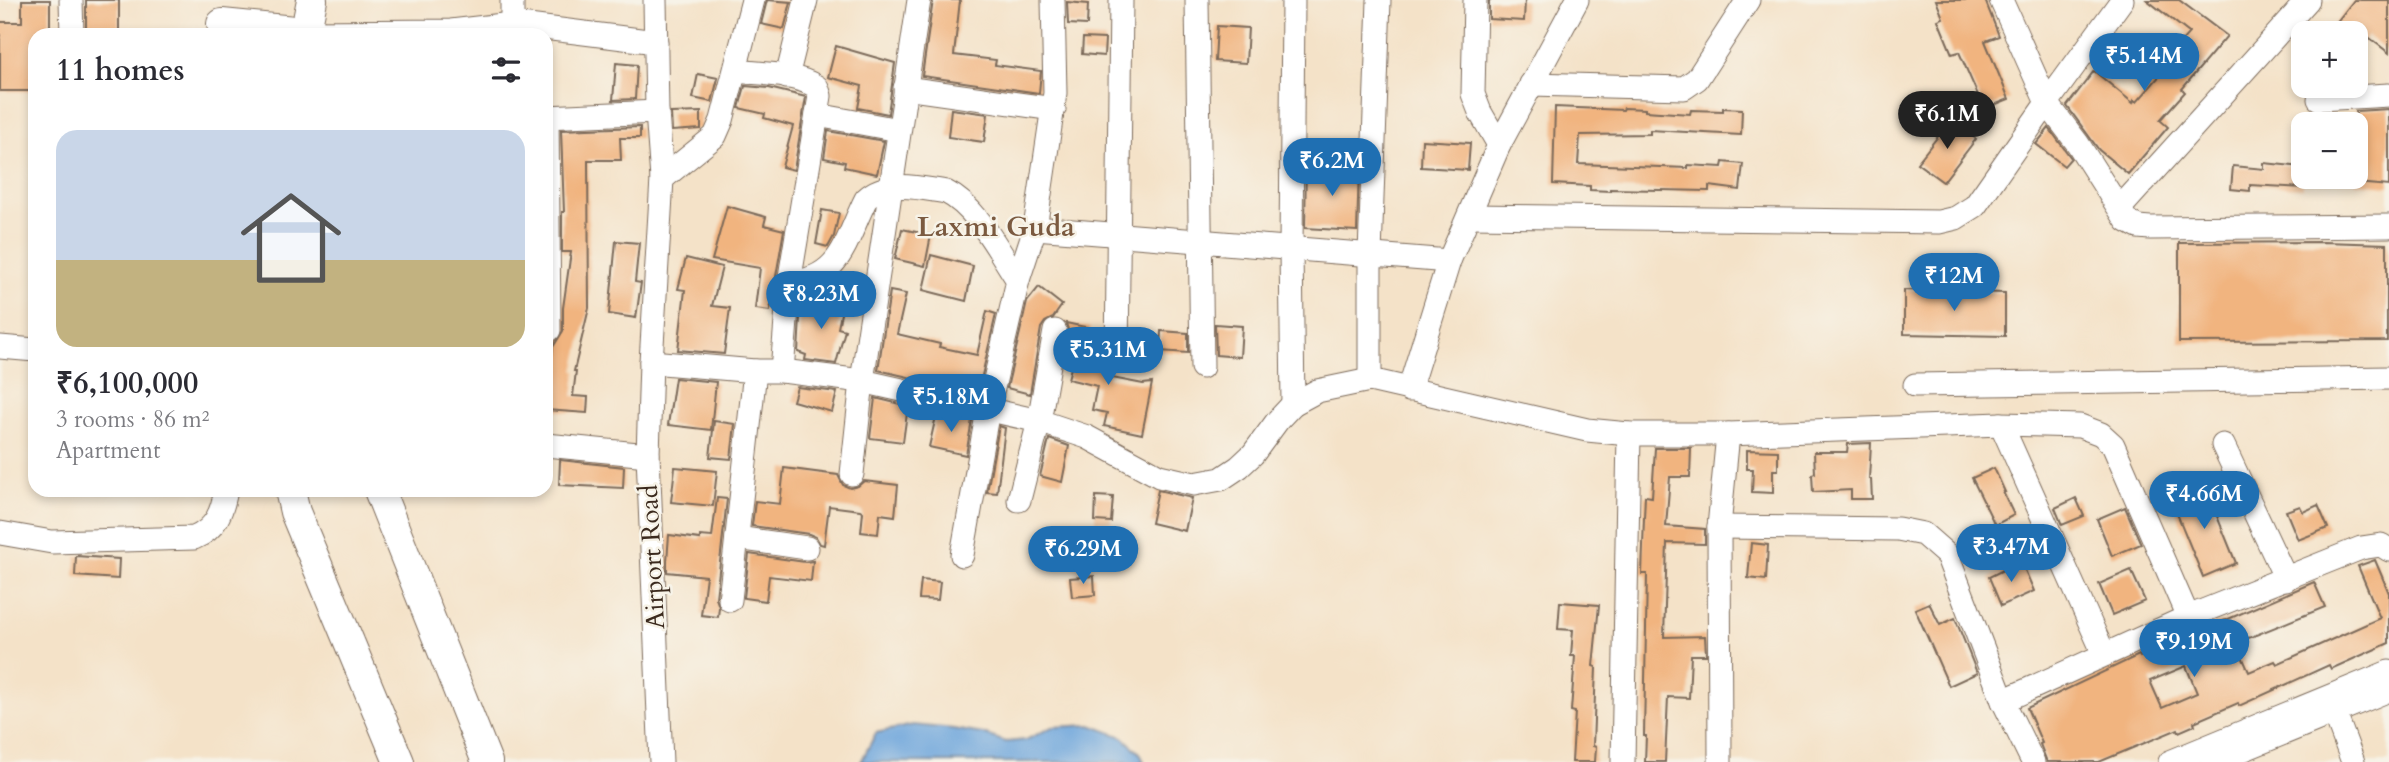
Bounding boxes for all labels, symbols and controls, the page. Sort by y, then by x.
map controls [2291,21,2368,189]
button: + [2291,21,2368,98]
pin: ₹5.14M [2087,34,2201,93]
text: ₹5.14M [2105,40,2183,71]
text: 11 homes [56,50,185,91]
icon: filters [487,51,525,89]
pin: ₹6.1M [1898,92,1996,151]
text: ₹6.1M [1914,98,1980,129]
button: − [2291,112,2368,189]
pin: ₹6.2M [1283,138,1381,198]
text: ₹6.2M [1299,145,1365,176]
icon: home [228,175,354,301]
district label: Laxmi Guda [917,208,1075,246]
pin: ₹12M [1913,254,1995,313]
text: ₹12M [1924,260,1984,291]
pin: ₹8.23M [764,272,878,331]
text: ₹8.23M [782,278,860,309]
pin: ₹5.31M [1051,328,1165,387]
text: ₹5.31M [1069,334,1147,365]
text: ₹6,100,000 [56,363,198,404]
pin: ₹5.18M [894,374,1008,434]
text: ₹5.18M [912,381,990,412]
text: 3 rooms · 86 m² [56,404,209,435]
text: Apartment [56,435,160,466]
pin: ₹4.66M [2147,472,2261,531]
text: ₹4.66M [2165,478,2243,509]
street label: Airport Road [631,484,673,630]
pin: ₹3.47M [1954,524,2068,584]
pin: ₹6.29M [1026,526,1140,586]
text: ₹3.47M [1972,531,2050,562]
text: ₹6.29M [1044,533,1122,564]
pin: ₹9.19M [2137,620,2251,679]
text: ₹9.19M [2155,626,2233,657]

